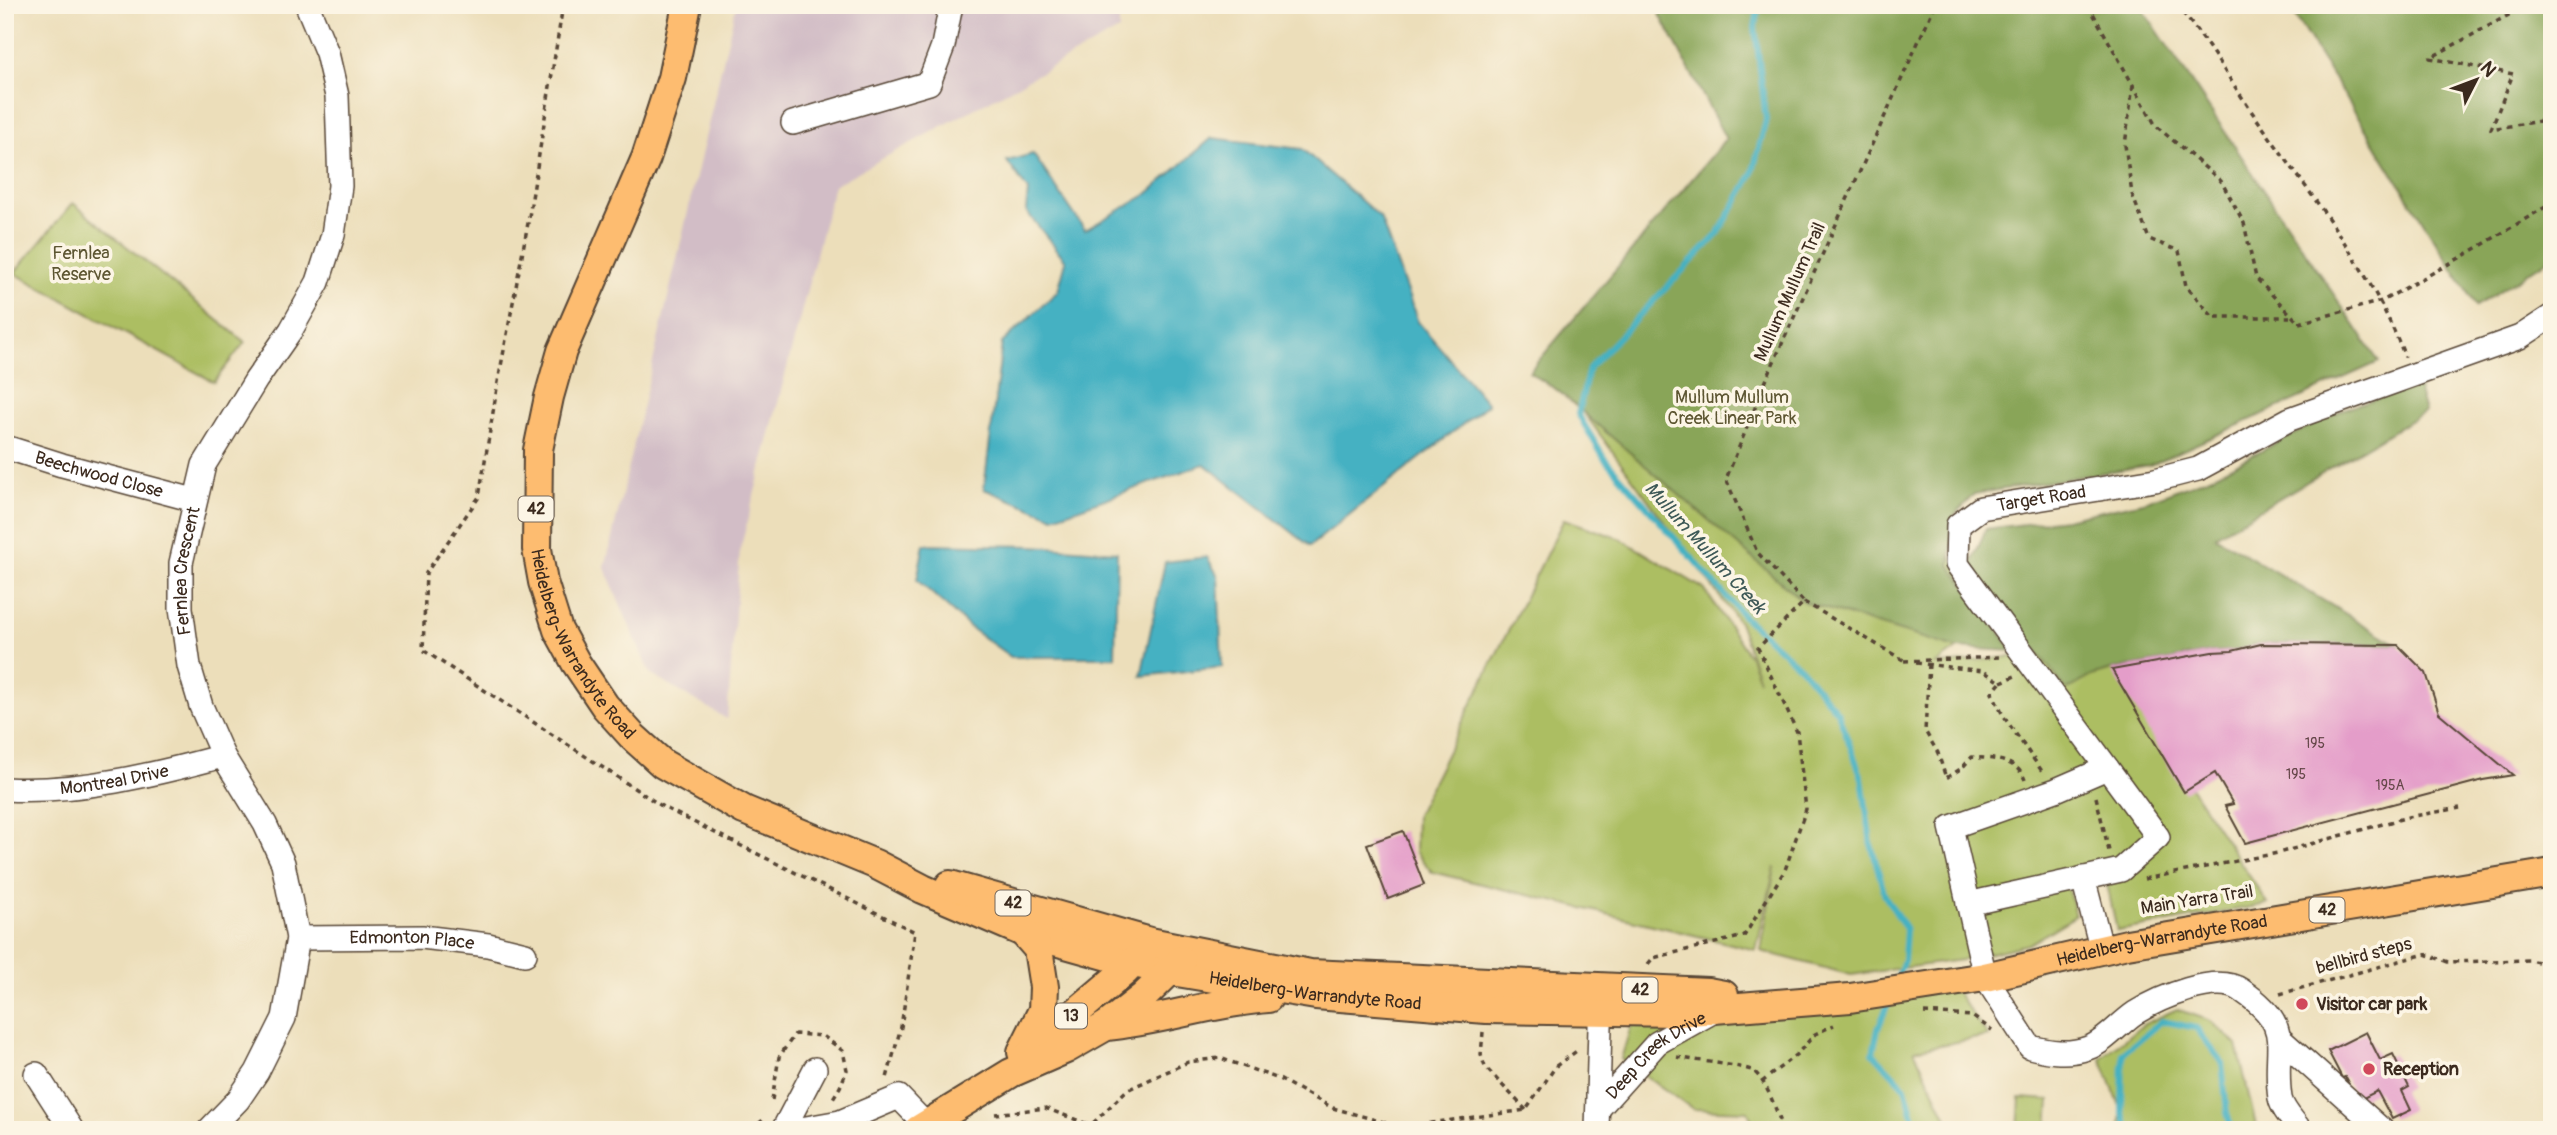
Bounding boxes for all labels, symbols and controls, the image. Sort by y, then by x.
north arrow [2442,46,2512,116]
text: N [2475,56,2501,82]
street label: Mullum Mullum Trail [1749,219,1831,365]
park label: Fernlea Reserve [51,242,111,286]
park label: Mullum Mullum Creek Linear Park [1668,386,1797,430]
street label: Beechwood Close [32,446,166,503]
water label: Mullum Mullum Creek [1639,477,1772,620]
street label: Target Road [1995,480,2088,517]
road number: 42 [518,496,554,522]
street label: Fernlea Crescent [170,503,206,637]
street label: Heidelberg-Warrandyte Road [526,547,641,744]
house number: 195 [2305,735,2325,752]
street label: Montreal Drive [59,759,171,800]
house number: 195 [2286,766,2306,783]
house number: 195A [2375,777,2405,794]
street label: Main Yarra Trail [2139,880,2255,920]
road number: 42 [996,890,1030,916]
road number: 42 [2310,898,2344,922]
street label: Heidelberg-Warrandyte Road [2054,909,2269,972]
street label: Edmonton Place [349,925,476,955]
street label: bellbird steps [2314,932,2414,980]
street label: Heidelberg-Warrandyte Road [1207,966,1422,1015]
road number: 42 [1622,978,1658,1002]
place label: Visitor car park [2316,993,2428,1016]
marker: Visitor car park [2294,996,2310,1012]
road number: 13 [1055,1004,1087,1028]
street label: Deep Creek Drive [1601,1006,1710,1104]
place label: Reception [2383,1058,2459,1081]
marker: Reception [2361,1061,2377,1077]

